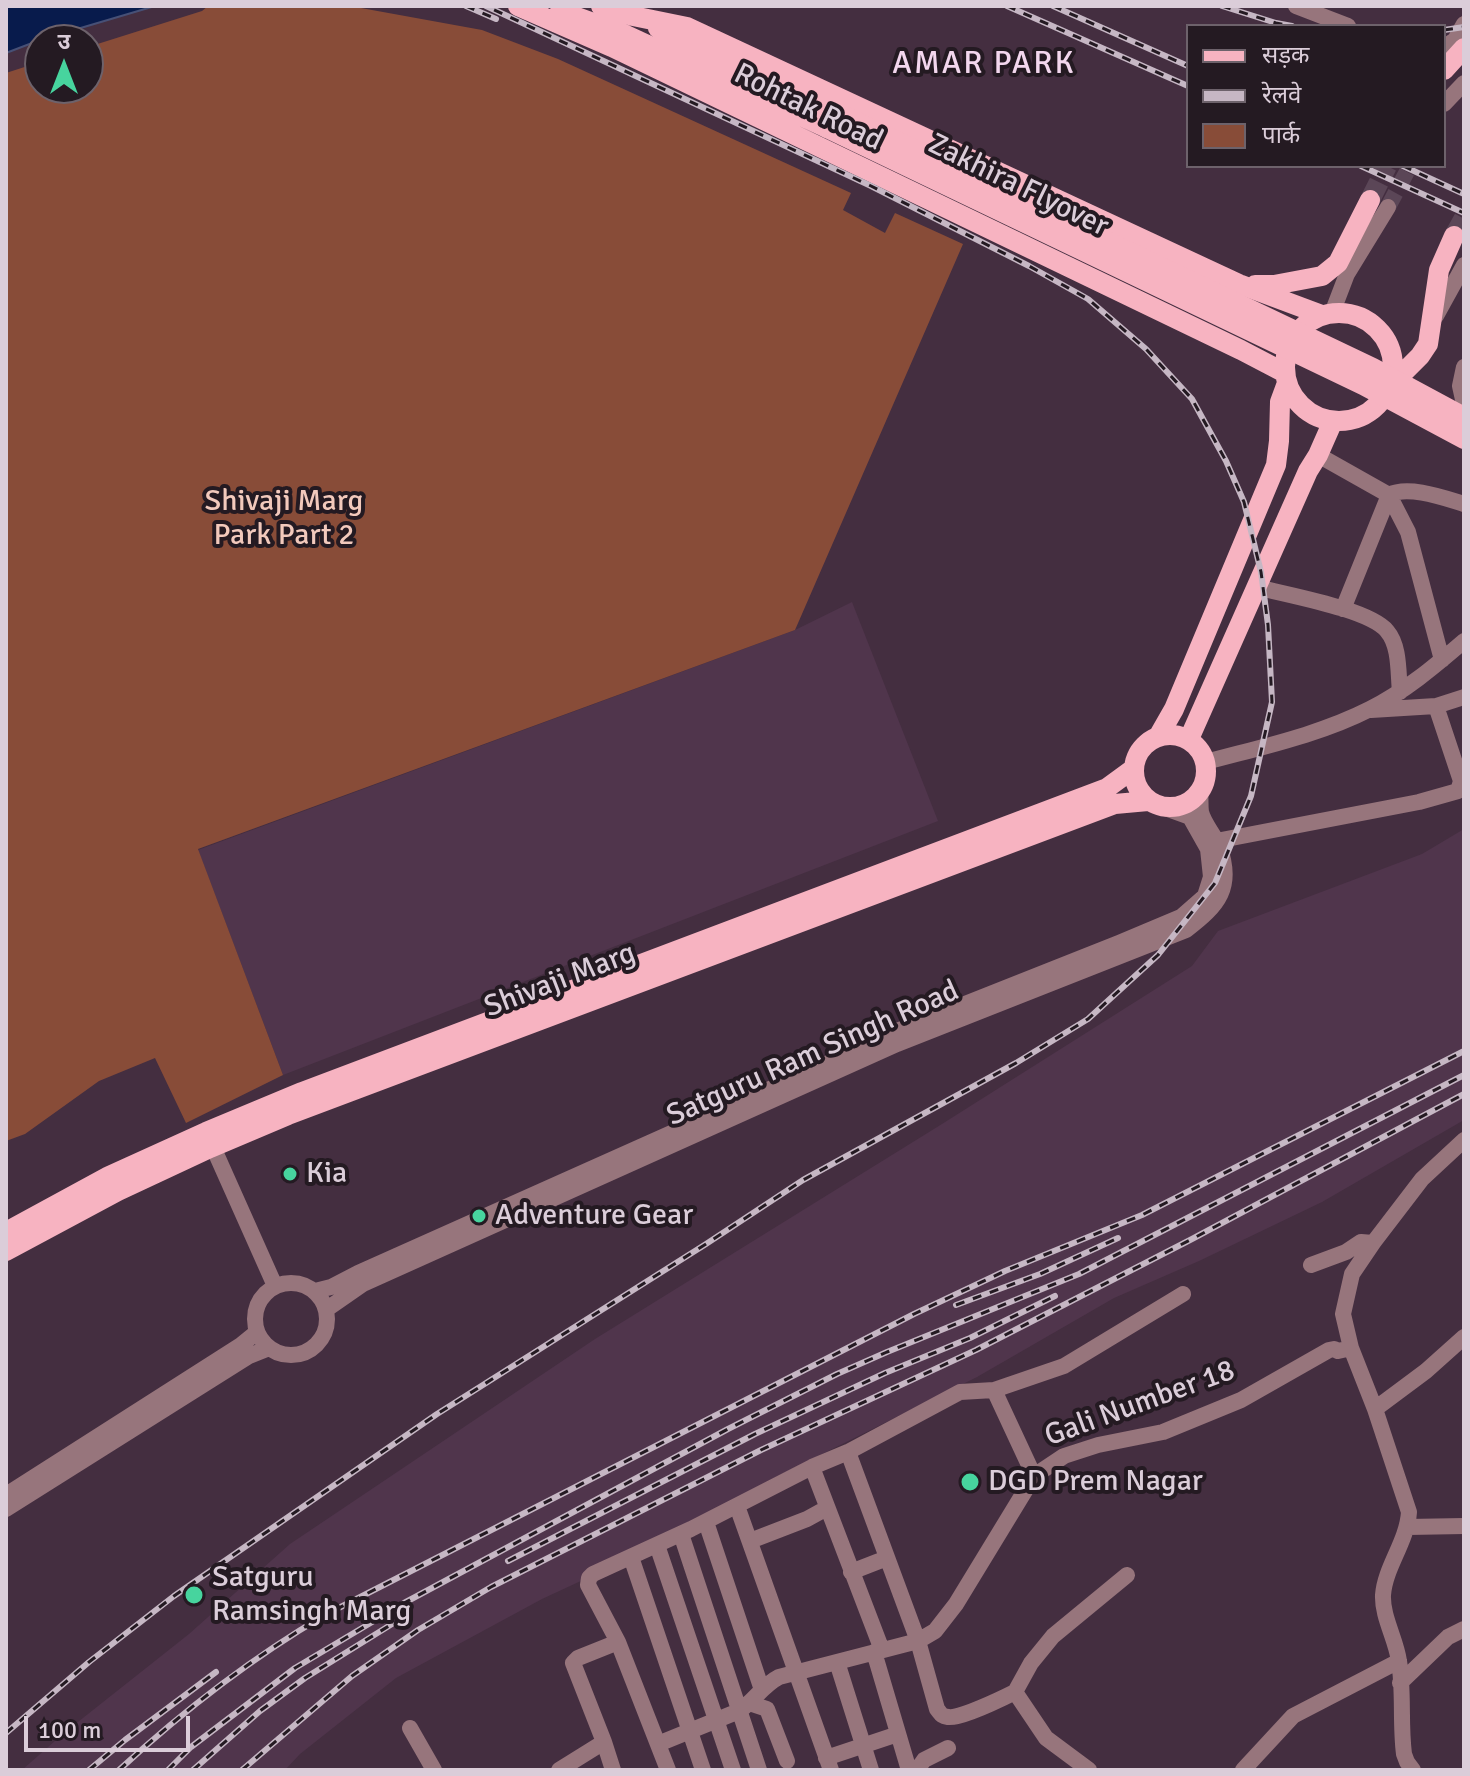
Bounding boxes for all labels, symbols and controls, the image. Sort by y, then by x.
north arrow [24,24,104,104]
legend [1186,24,1446,168]
text: उ [58,28,70,55]
text: सड़क [1262,40,1310,70]
district label: AMAR PARK [892,46,1076,84]
street label: Rohtak Road [728,57,888,159]
text: रेलवे [1262,80,1301,110]
text: पार्क [1262,120,1300,150]
street label: Zakhira Flyover [922,127,1114,245]
park label: Shivaji Marg Park Part 2 [205,484,363,554]
street label: Shivaji Marg [479,936,641,1026]
street label: Satguru Ram Singh Road [661,973,965,1135]
place label: Kia [306,1156,347,1192]
marker: Kia [281,1165,299,1183]
place label: Adventure Gear [495,1198,693,1234]
marker: Adventure Gear [470,1207,488,1225]
street label: Gali Number 18 [1040,1353,1240,1455]
place label: DGD Prem Nagar [988,1464,1203,1500]
marker: DGD Prem Nagar [959,1471,981,1493]
place label: Satguru Ramsingh Marg [212,1560,411,1630]
marker: Satguru Ramsingh Marg [183,1584,205,1606]
scale bar [28,1700,194,1750]
text: 100 m [38,1715,101,1745]

